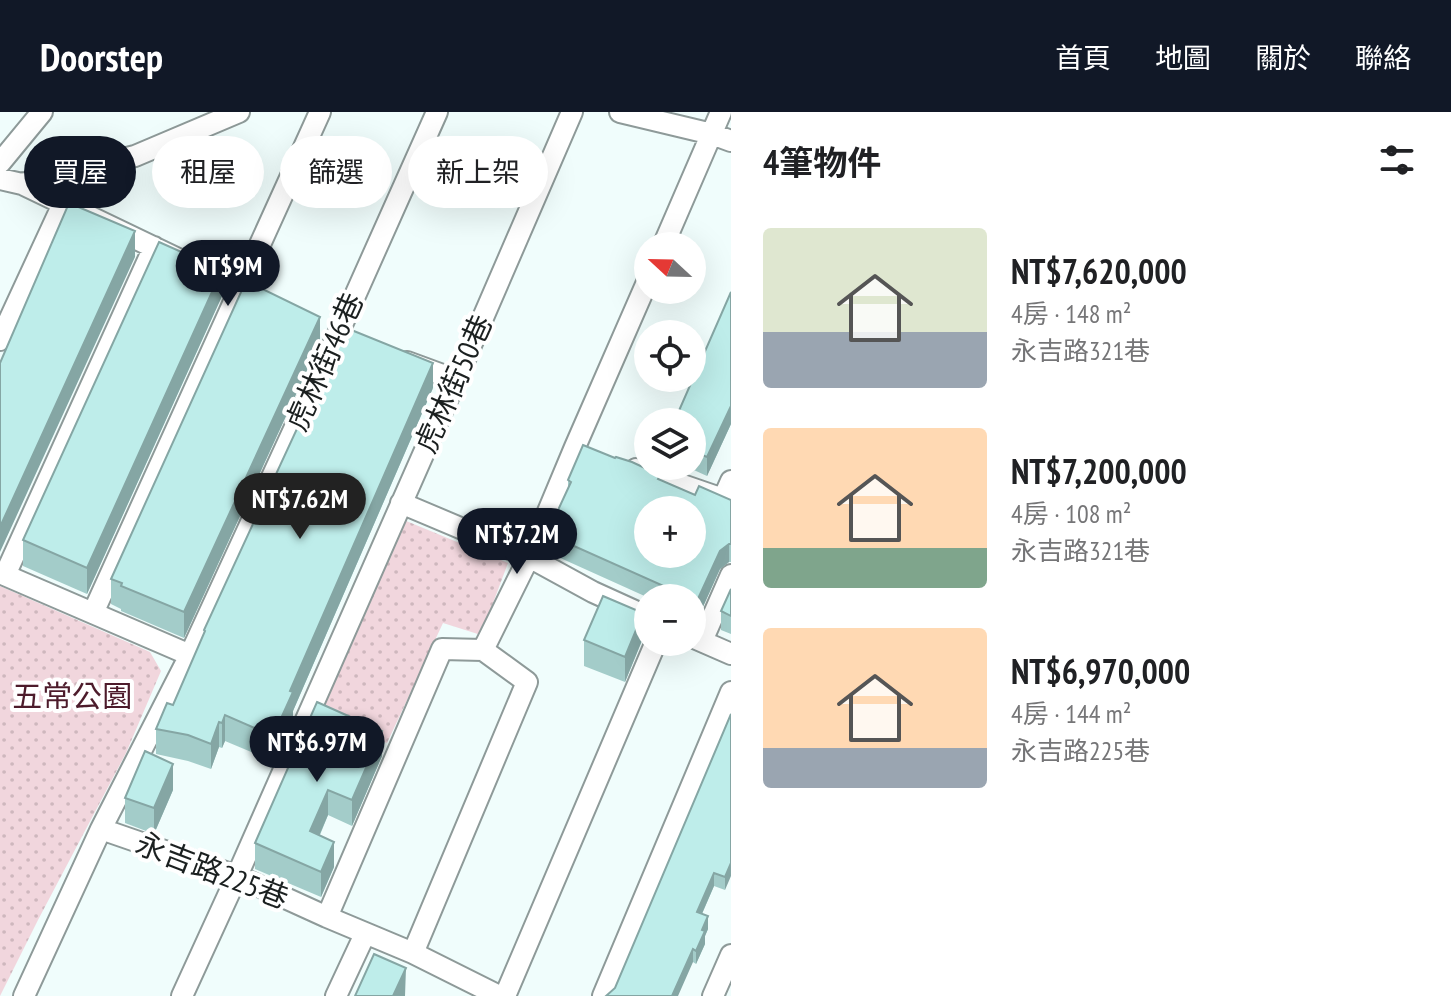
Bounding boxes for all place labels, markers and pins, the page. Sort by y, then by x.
pin: NT$9M [172,240,284,308]
pin: NT$7.62M [217,473,383,541]
pin: NT$7.2M [443,508,591,576]
pin: NT$6.97M [234,716,400,784]

